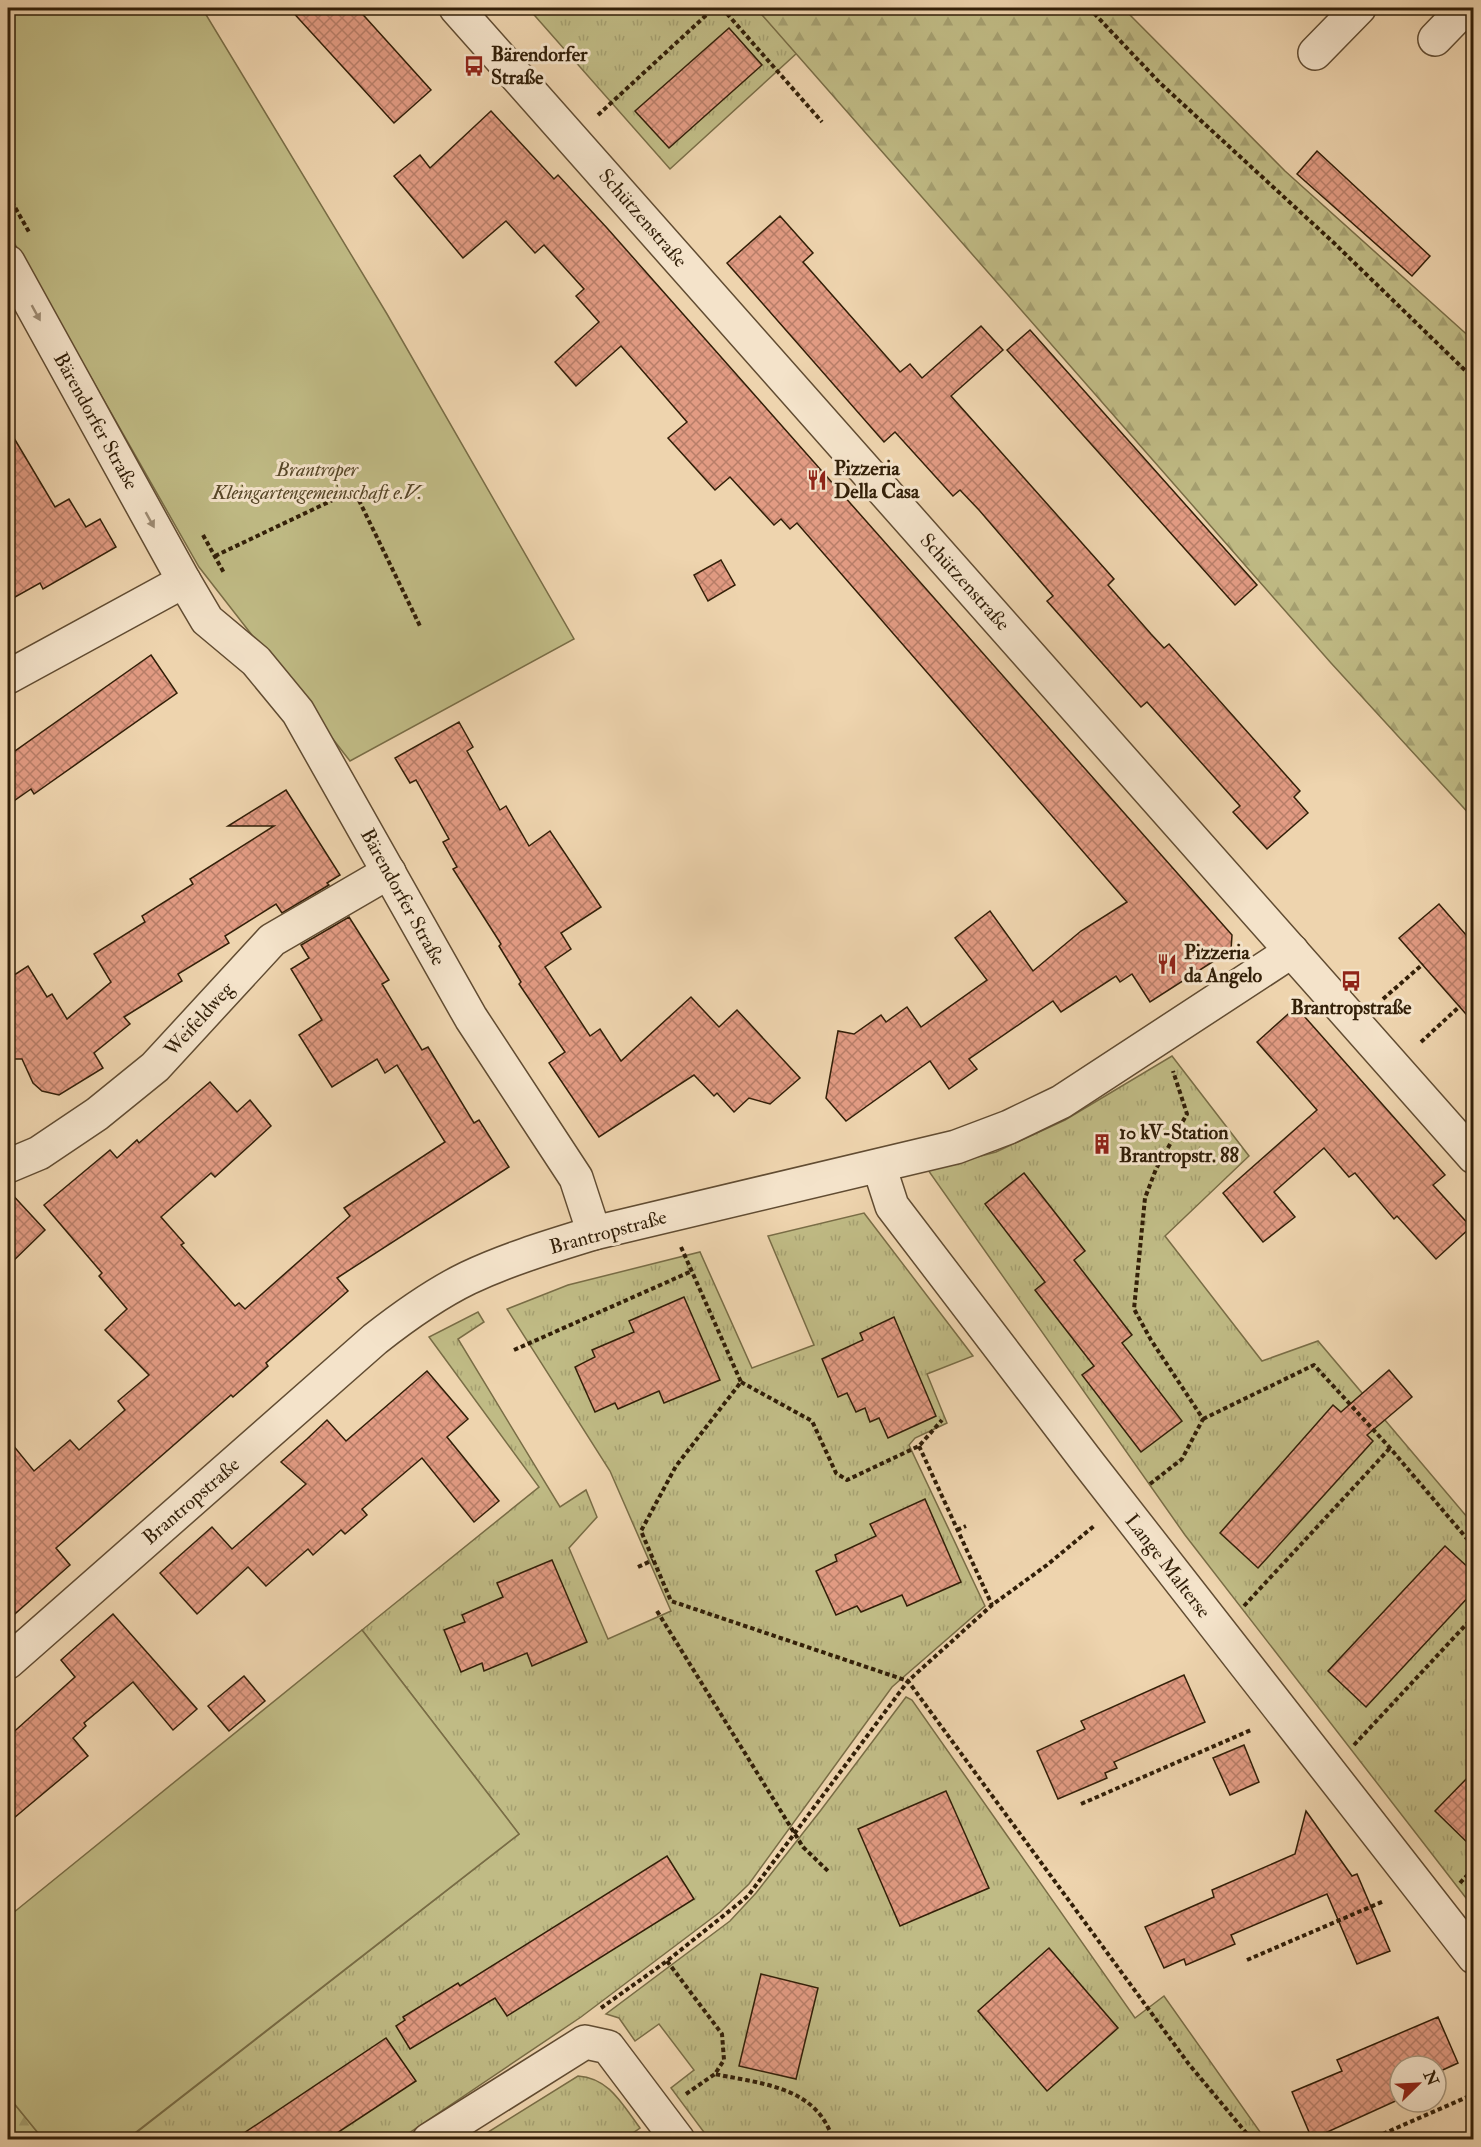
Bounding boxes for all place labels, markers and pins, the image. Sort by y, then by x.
place label: Bärendorfer Straße [491,42,588,90]
bus stop icon: Bärendorfer Straße [462,54,486,78]
place label: Pizzeria Della Casa [834,456,920,504]
restaurant icon: Pizzeria Della Casa [805,468,829,492]
place label: Pizzeria da Angelo [1184,940,1263,989]
restaurant icon: Pizzeria da Angelo [1155,952,1179,976]
bus stop icon: Brantropstraße [1339,969,1363,993]
place label: Brantropstraße [1291,995,1412,1021]
place label: 10 kV-Station Brantropstr. 88 [1119,1120,1239,1169]
building icon: 10 kV-Station Brantropstr. 88 [1090,1132,1114,1156]

